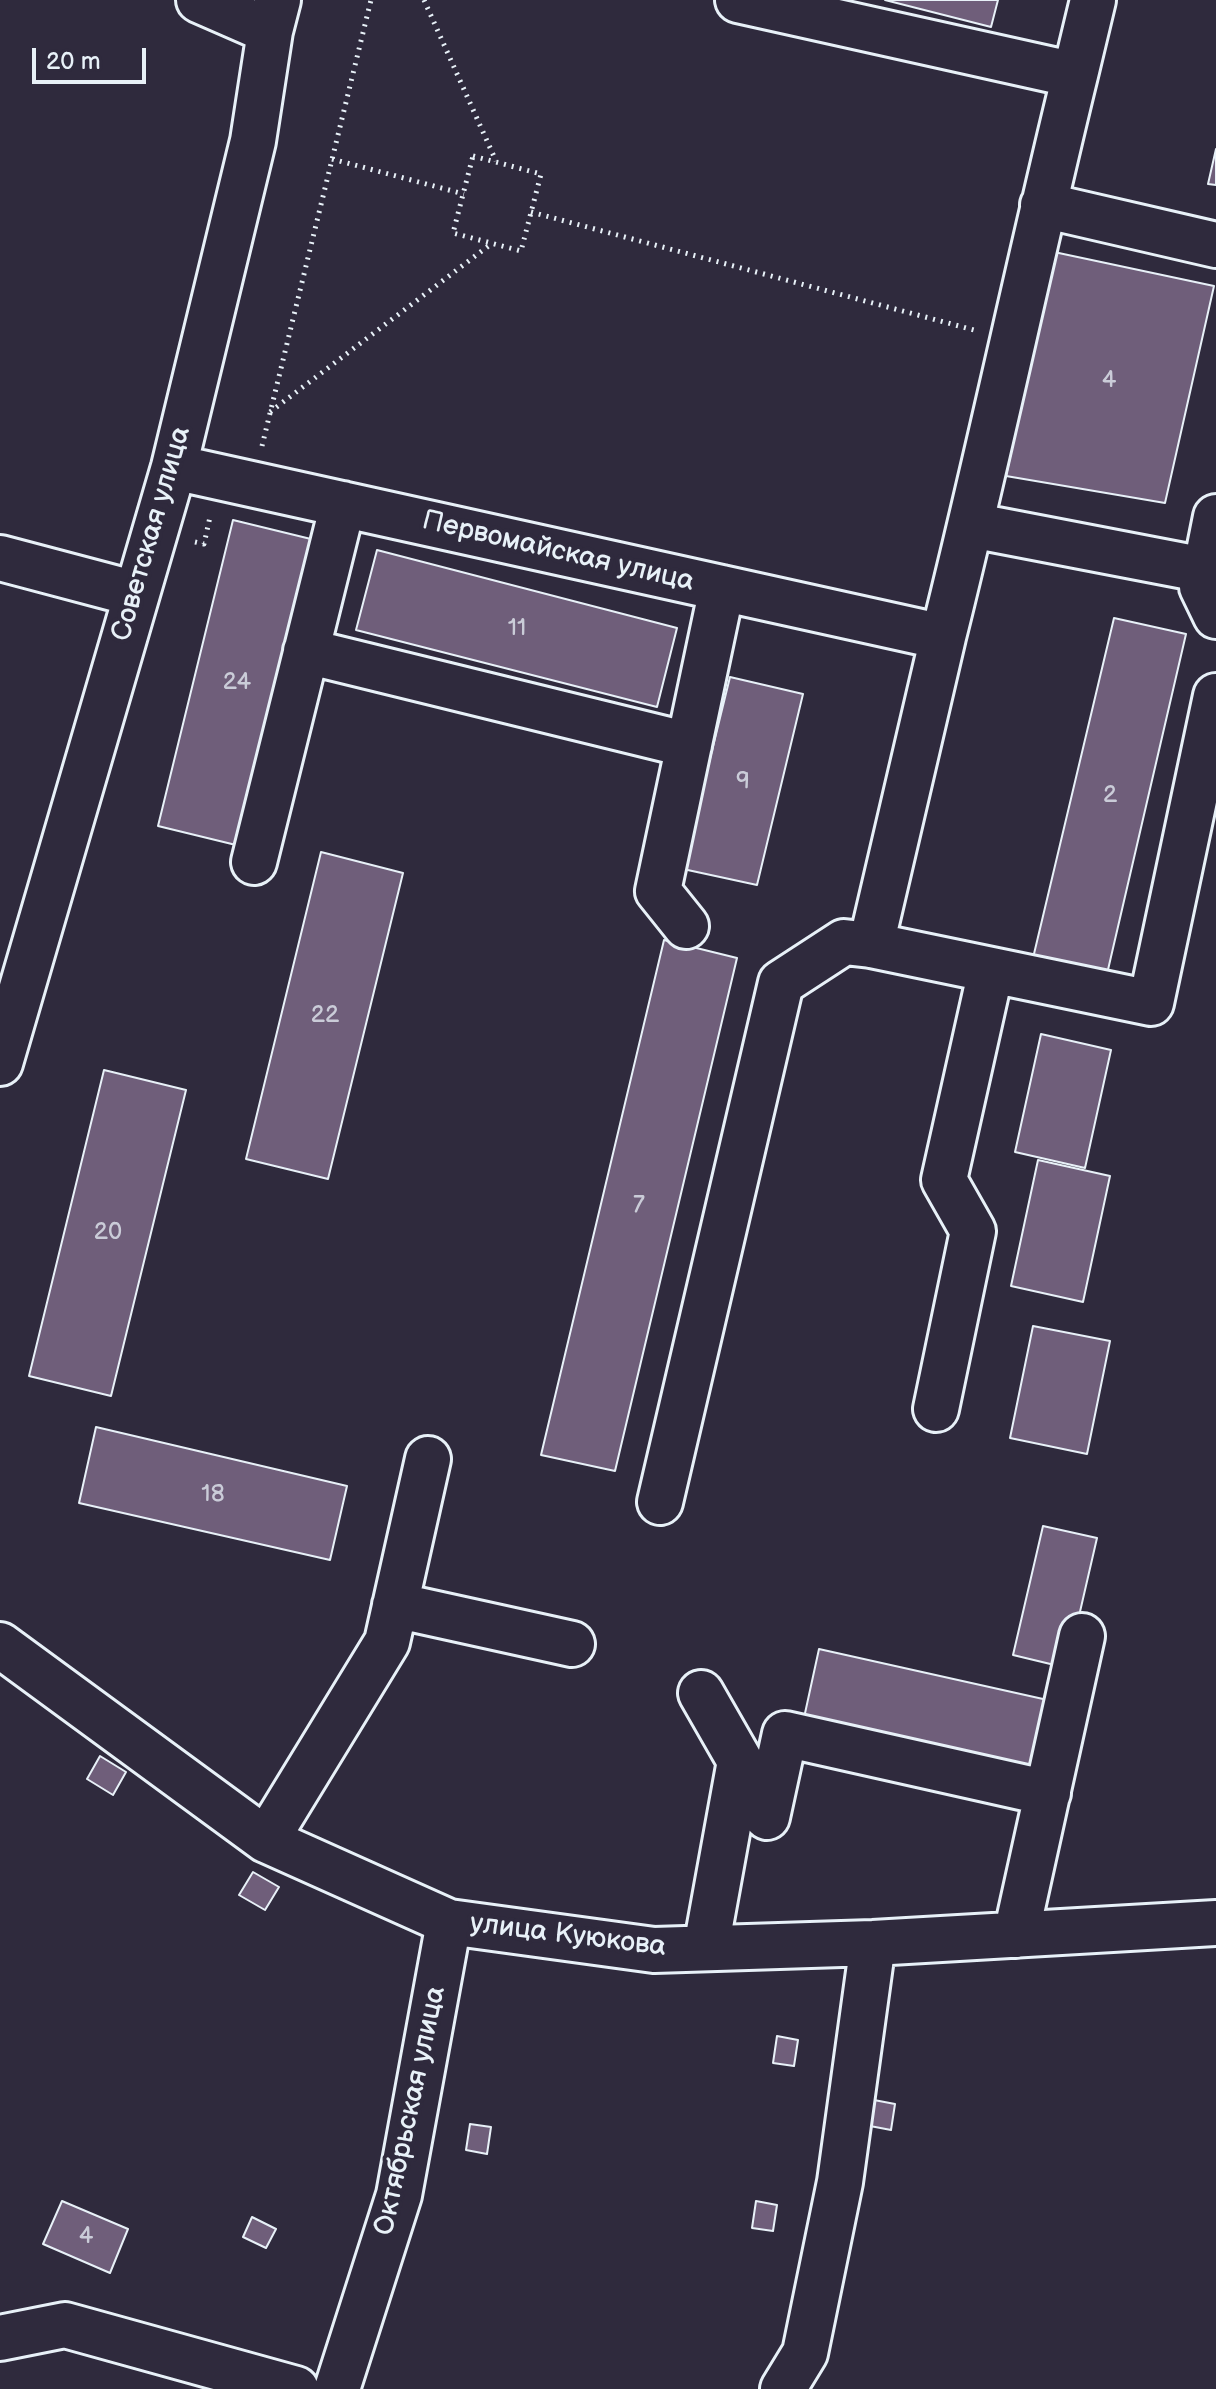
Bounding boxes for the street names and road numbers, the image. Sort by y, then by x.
street label: Советская улица [105,423,199,645]
street label: Первомайская улица [419,504,697,600]
street label: улица Куюкова [468,1907,668,1965]
street label: Октябрьская улица [368,1983,454,2239]

